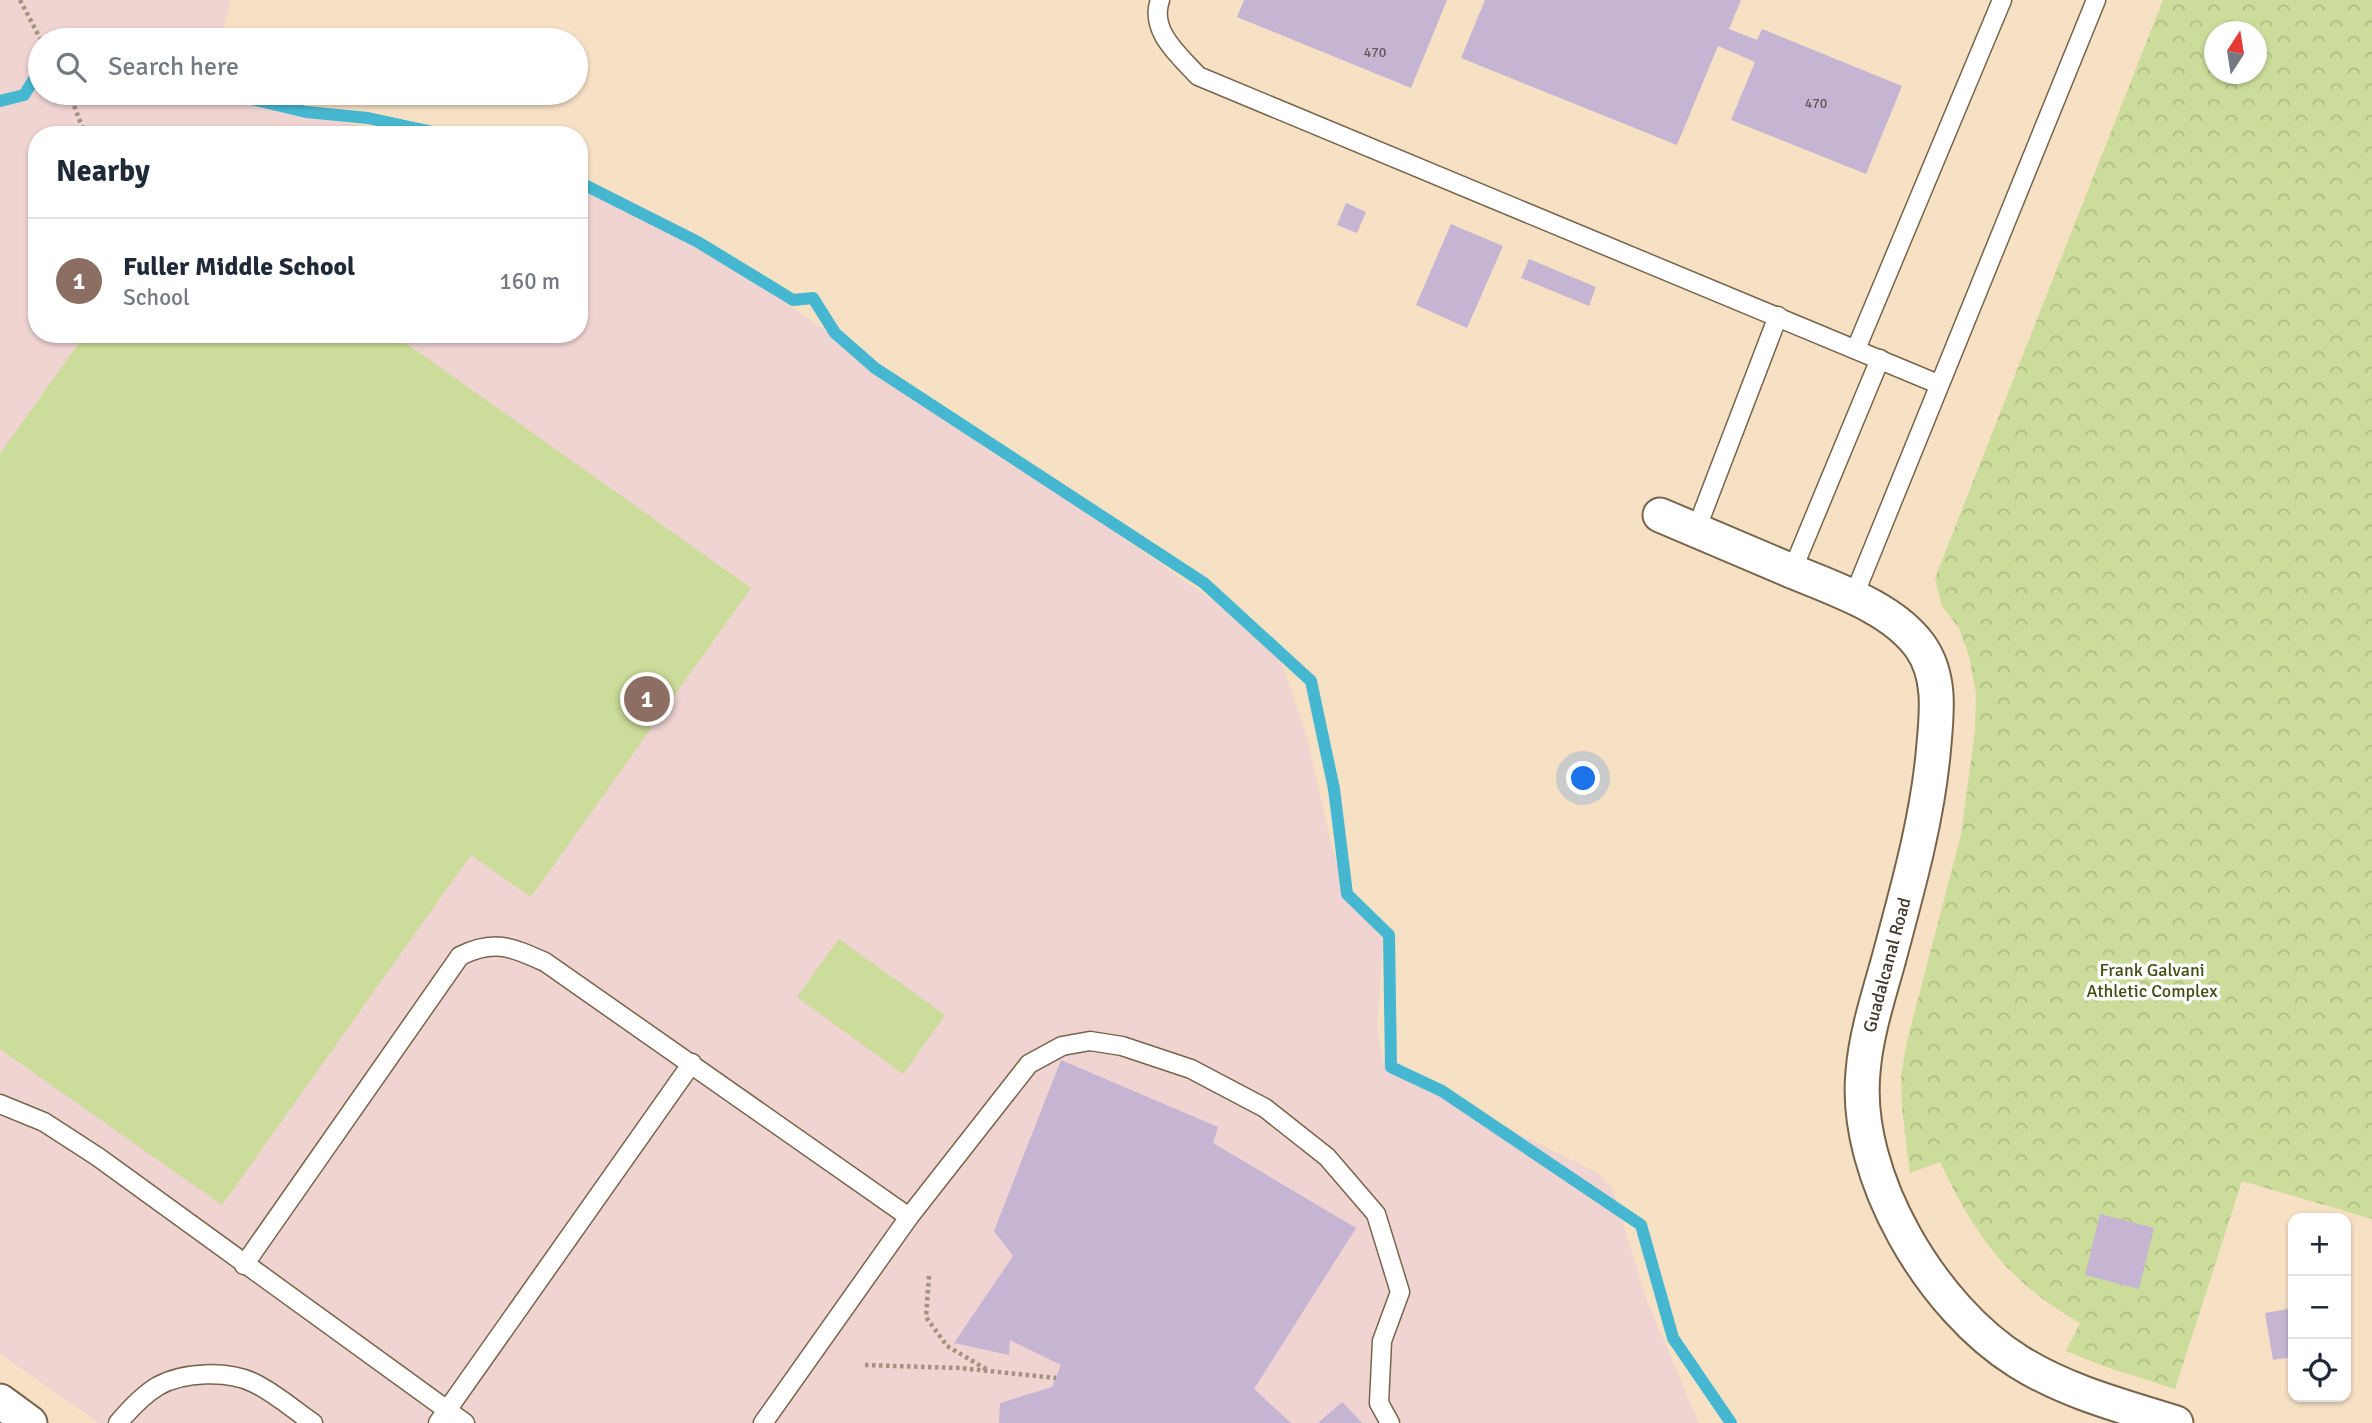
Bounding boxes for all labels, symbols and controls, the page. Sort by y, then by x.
north arrow [2204,21,2267,84]
search box [28,28,588,105]
house number: 470 [1364,44,1386,61]
icon: search [52,48,90,86]
text: Search here [108,51,239,83]
house number: 470 [1805,95,1827,112]
text: Nearby [56,153,150,190]
text: Fuller Middle School [123,251,355,283]
text: 1 [73,267,85,296]
text: 160 m [499,267,560,296]
text: School [123,283,190,312]
pin: 1 [624,673,670,725]
your location [1566,761,1600,795]
street label: Guadalcanal Road [1858,895,1916,1035]
park label: Frank Galvani Athletic Complex [2086,959,2218,1002]
map controls [2288,1213,2351,1402]
button: + [2288,1213,2351,1276]
button: − [2288,1276,2351,1339]
button: locate [2288,1339,2351,1402]

